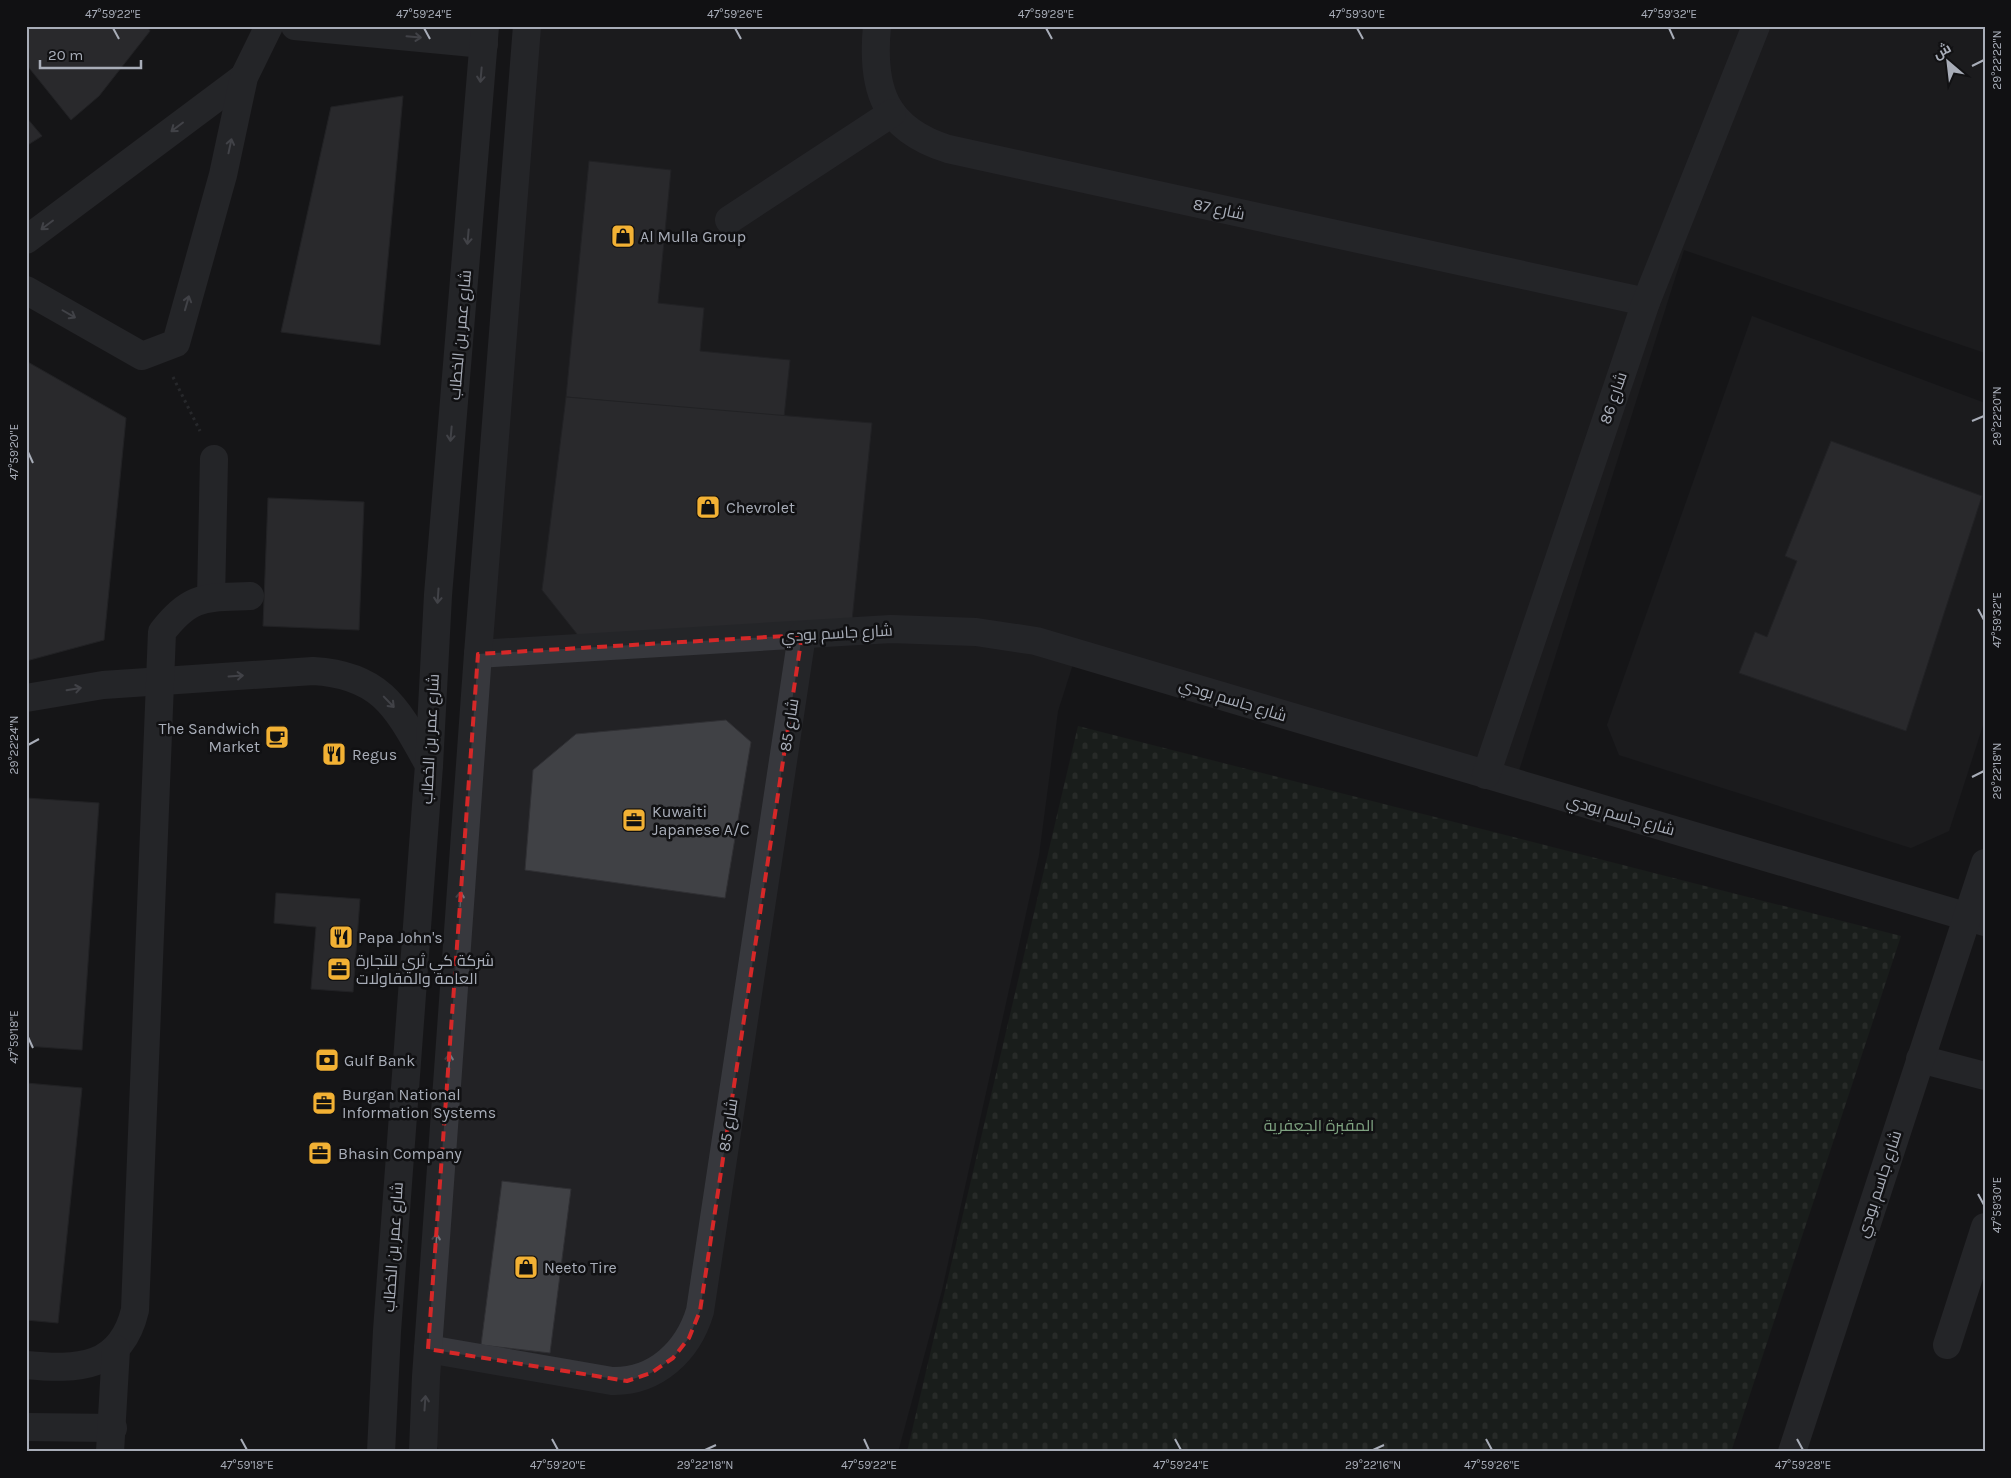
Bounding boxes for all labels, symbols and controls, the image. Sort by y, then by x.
text: 47°59'22"E [85,7,141,21]
text: 47°59'24"E [396,7,452,21]
text: 47°59'26"E [707,7,763,21]
text: 47°59'28"E [1018,7,1074,21]
text: 47°59'30"E [1329,7,1385,21]
text: 47°59'32"E [1641,7,1697,21]
text: 29°22'22"N [1990,30,2004,90]
one-way arrow [405,32,421,42]
scale bar [40,38,141,70]
north arrow [1924,38,1974,88]
text: ش [1930,39,1954,63]
text: 20 m [48,46,83,64]
one-way arrow [476,67,486,83]
one-way arrow [171,122,184,133]
one-way arrow [225,138,235,154]
street label: شارع 87 [1191,194,1246,226]
one-way arrow [40,220,54,230]
shop icon: Al Mulla Group [610,223,636,249]
place label: Al Mulla Group [640,227,746,246]
one-way arrow [463,229,472,245]
street label: شارع عمر بن الخطاب [445,269,477,401]
one-way arrow [183,295,192,311]
one-way arrow [61,310,75,320]
street label: شارع 86 [1595,369,1633,427]
text: 29°22'20"N [1990,386,2004,446]
text: 47°59'20"E [7,424,21,480]
one-way arrow [447,425,456,441]
shop icon: Chevrolet [695,494,721,520]
place label: Chevrolet [726,498,795,517]
one-way arrow [434,587,443,603]
text: 47°59'32"E [1990,592,2004,648]
street label: شارع جاسم بودي [781,621,893,649]
one-way arrow [228,672,244,681]
street label: شارع عمر بن الخطاب [417,673,445,805]
street label: شارع جاسم بودي [1176,675,1289,729]
one-way arrow [66,684,82,694]
one-way arrow [383,696,395,709]
street label: شارع 85 [775,697,805,753]
text: 29°22'24"N [7,715,21,775]
place label: The Sandwich Market [158,719,260,756]
cafe icon: The Sandwich Market [264,724,290,750]
restaurant icon: Regus [321,741,347,767]
text: 29°22'18"N [1990,743,2004,799]
place label: Regus [352,745,397,764]
street label: شارع جاسم بودي [1564,790,1677,843]
place label: Kuwaiti Japanese A/C [652,802,750,839]
office icon: Kuwaiti Japanese A/C [621,807,647,833]
one-way arrow [456,892,465,908]
restaurant icon: Papa John's [328,924,354,950]
place label: Papa John's [358,928,443,947]
place label: شركة كي ثري للتجارة العامة والمقاولات [356,951,494,988]
office icon: شركة كي ثري للتجارة العامة والمقاولات [326,956,352,982]
text: 47°59'18"E [7,1010,21,1064]
bank icon: Gulf Bank [314,1047,340,1073]
place label: Gulf Bank [344,1051,415,1070]
one-way arrow [444,1054,454,1070]
place label: Burgan National Information Systems [342,1085,496,1122]
office icon: Burgan National Information Systems [311,1090,337,1116]
street label: شارع 85 [714,1097,744,1153]
park label: المقبرة الجعفرية [1264,1116,1374,1135]
street label: شارع جاسم بودي [1853,1128,1909,1241]
office icon: Bhasin Company [307,1140,333,1166]
place label: Bhasin Company [338,1144,462,1163]
text: 47°59'30"E [1990,1177,2004,1233]
street label: شارع عمر بن الخطاب [379,1181,409,1313]
one-way arrow [431,1233,441,1249]
shop icon: Neeto Tire [513,1254,539,1280]
place label: Neeto Tire [544,1258,617,1277]
one-way arrow [420,1395,429,1411]
text: 47°59'18"E [220,1458,274,1472]
text: 47°59'20"E [530,1458,586,1472]
text: 29°22'18"N [677,1458,733,1472]
text: 47°59'22"E [841,1458,897,1472]
text: 47°59'24"E [1153,1458,1209,1472]
text: 29°22'16"N [1345,1458,1401,1472]
text: 47°59'26"E [1464,1458,1520,1472]
text: 47°59'28"E [1775,1458,1831,1472]

